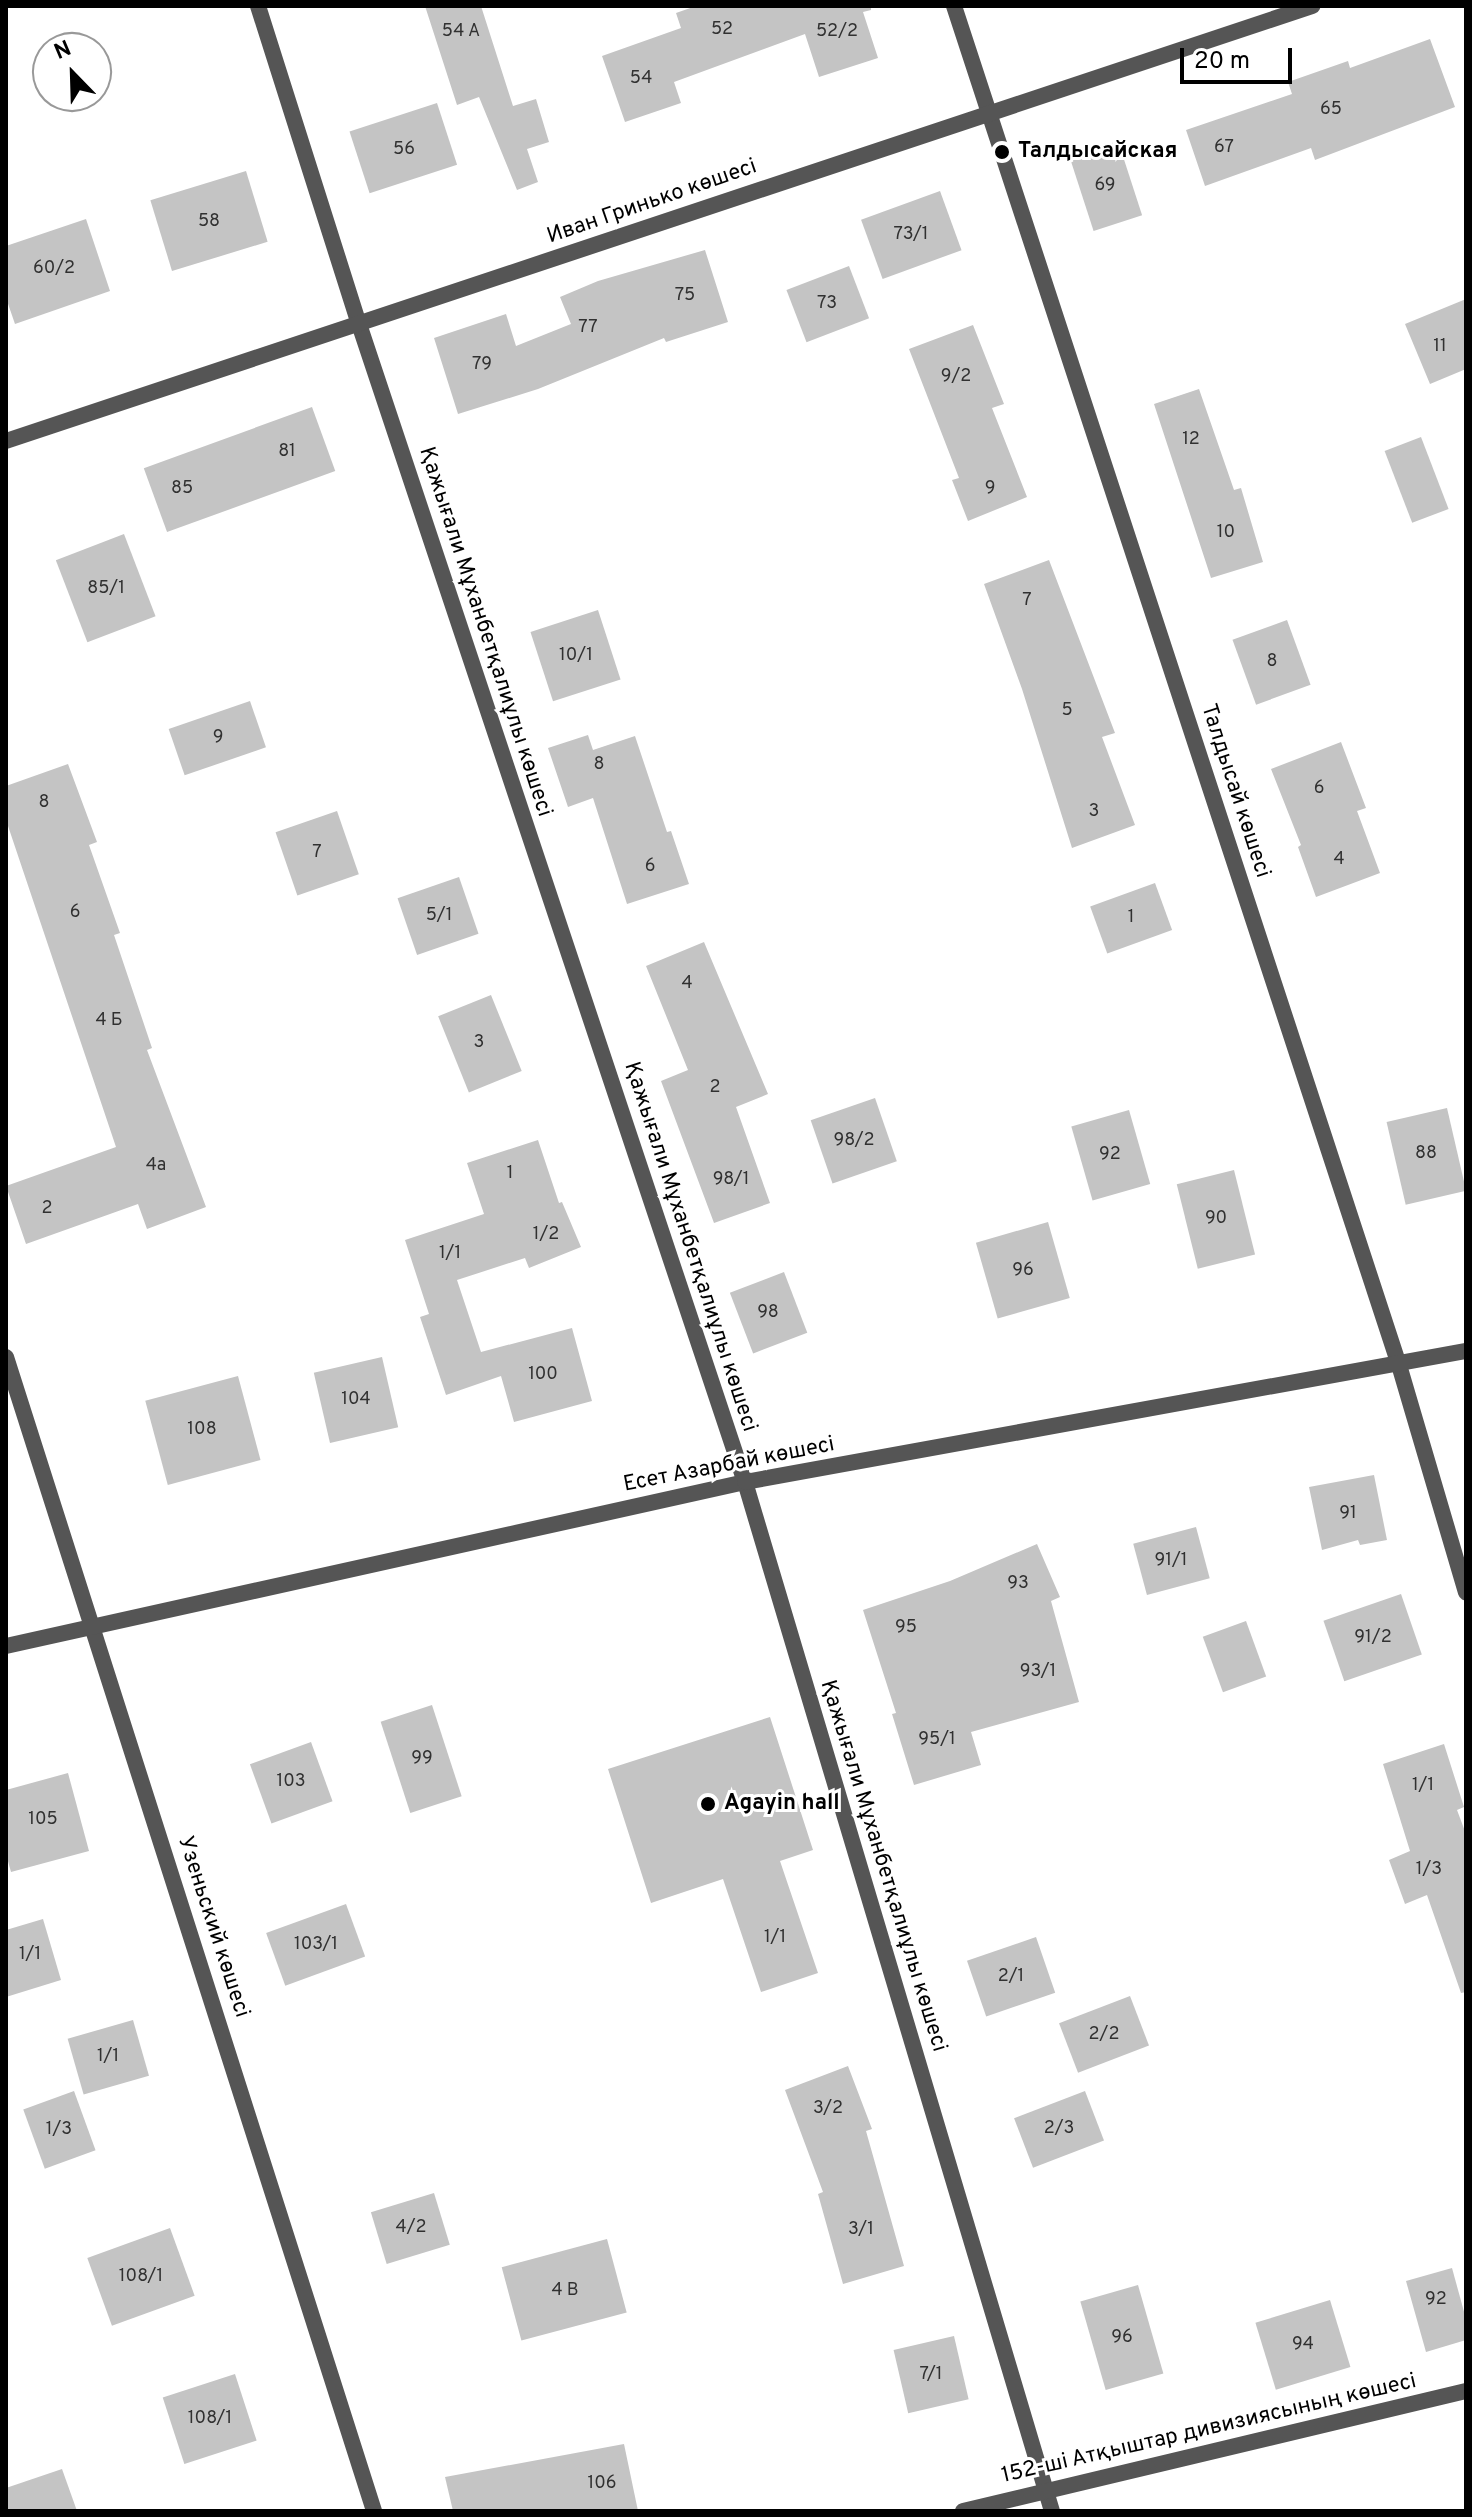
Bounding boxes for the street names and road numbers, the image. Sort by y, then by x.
street label: Иван Гринько көшесі [544,154,760,250]
street label: Қажығали Мұханбетқалиұлы көшесі [413,444,557,820]
street label: Талдысай көшесі [1194,701,1276,881]
street label: Қажығали Мұханбетқалиұлы көшесі [618,1059,762,1435]
street label: Есет Азарбай көшесі [621,1431,837,1499]
street label: Қажығали Мұханбетқалиұлы көшесі [814,1677,952,2055]
street label: Узеньский көшесі [171,1833,255,2021]
street label: 152-ші Атқыштар дивизиясының көшесі [999,2368,1419,2490]

